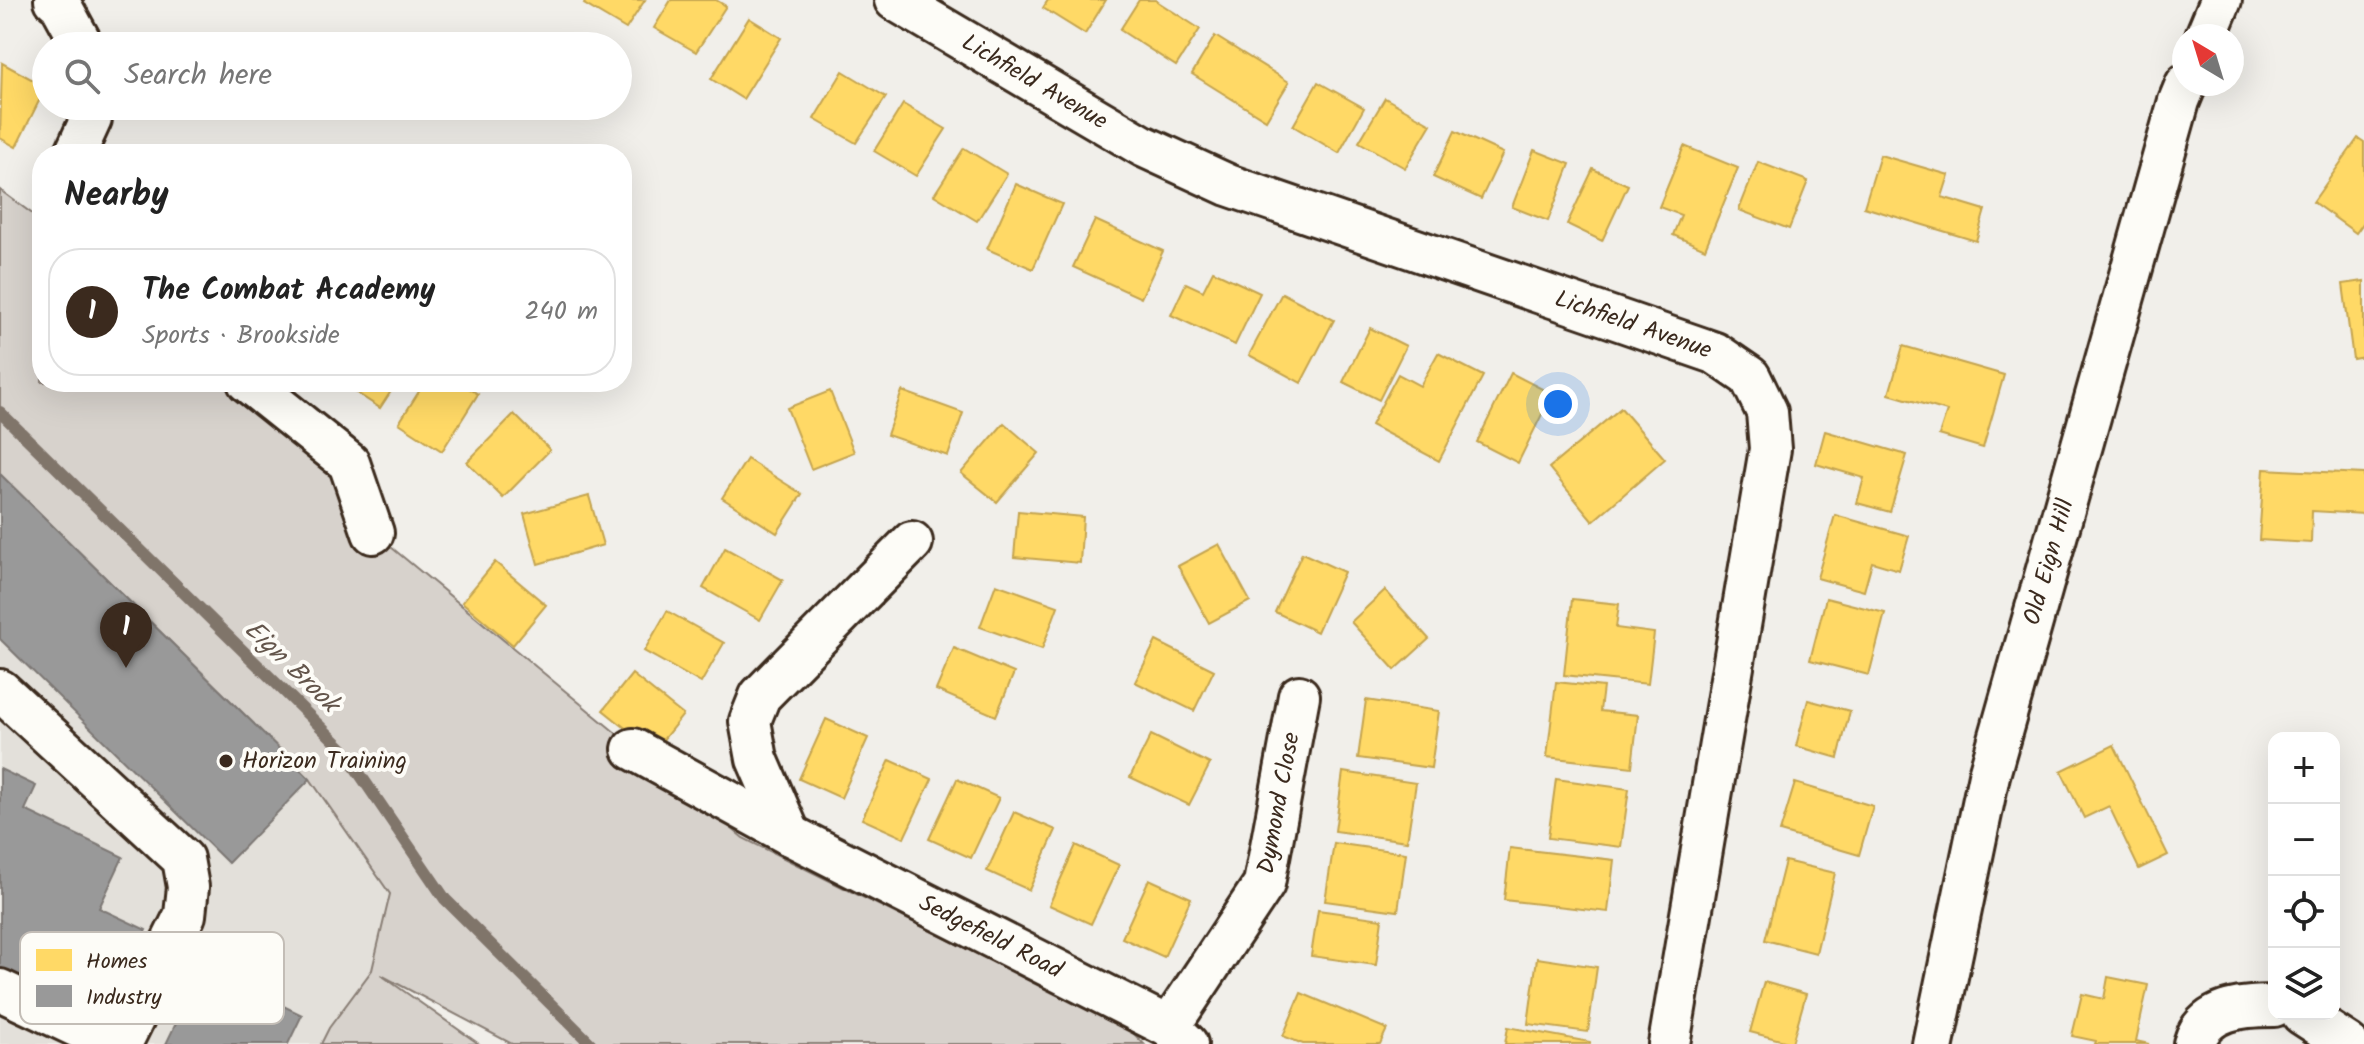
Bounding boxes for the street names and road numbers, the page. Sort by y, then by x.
street label: Lichfield Avenue [954,24,1115,141]
street label: Lichfield Avenue [1549,280,1717,370]
street label: Old Eign Hill [2013,494,2085,630]
street label: Dymond Close [1247,729,1311,877]
street label: Sedgefield Road [912,884,1070,990]

